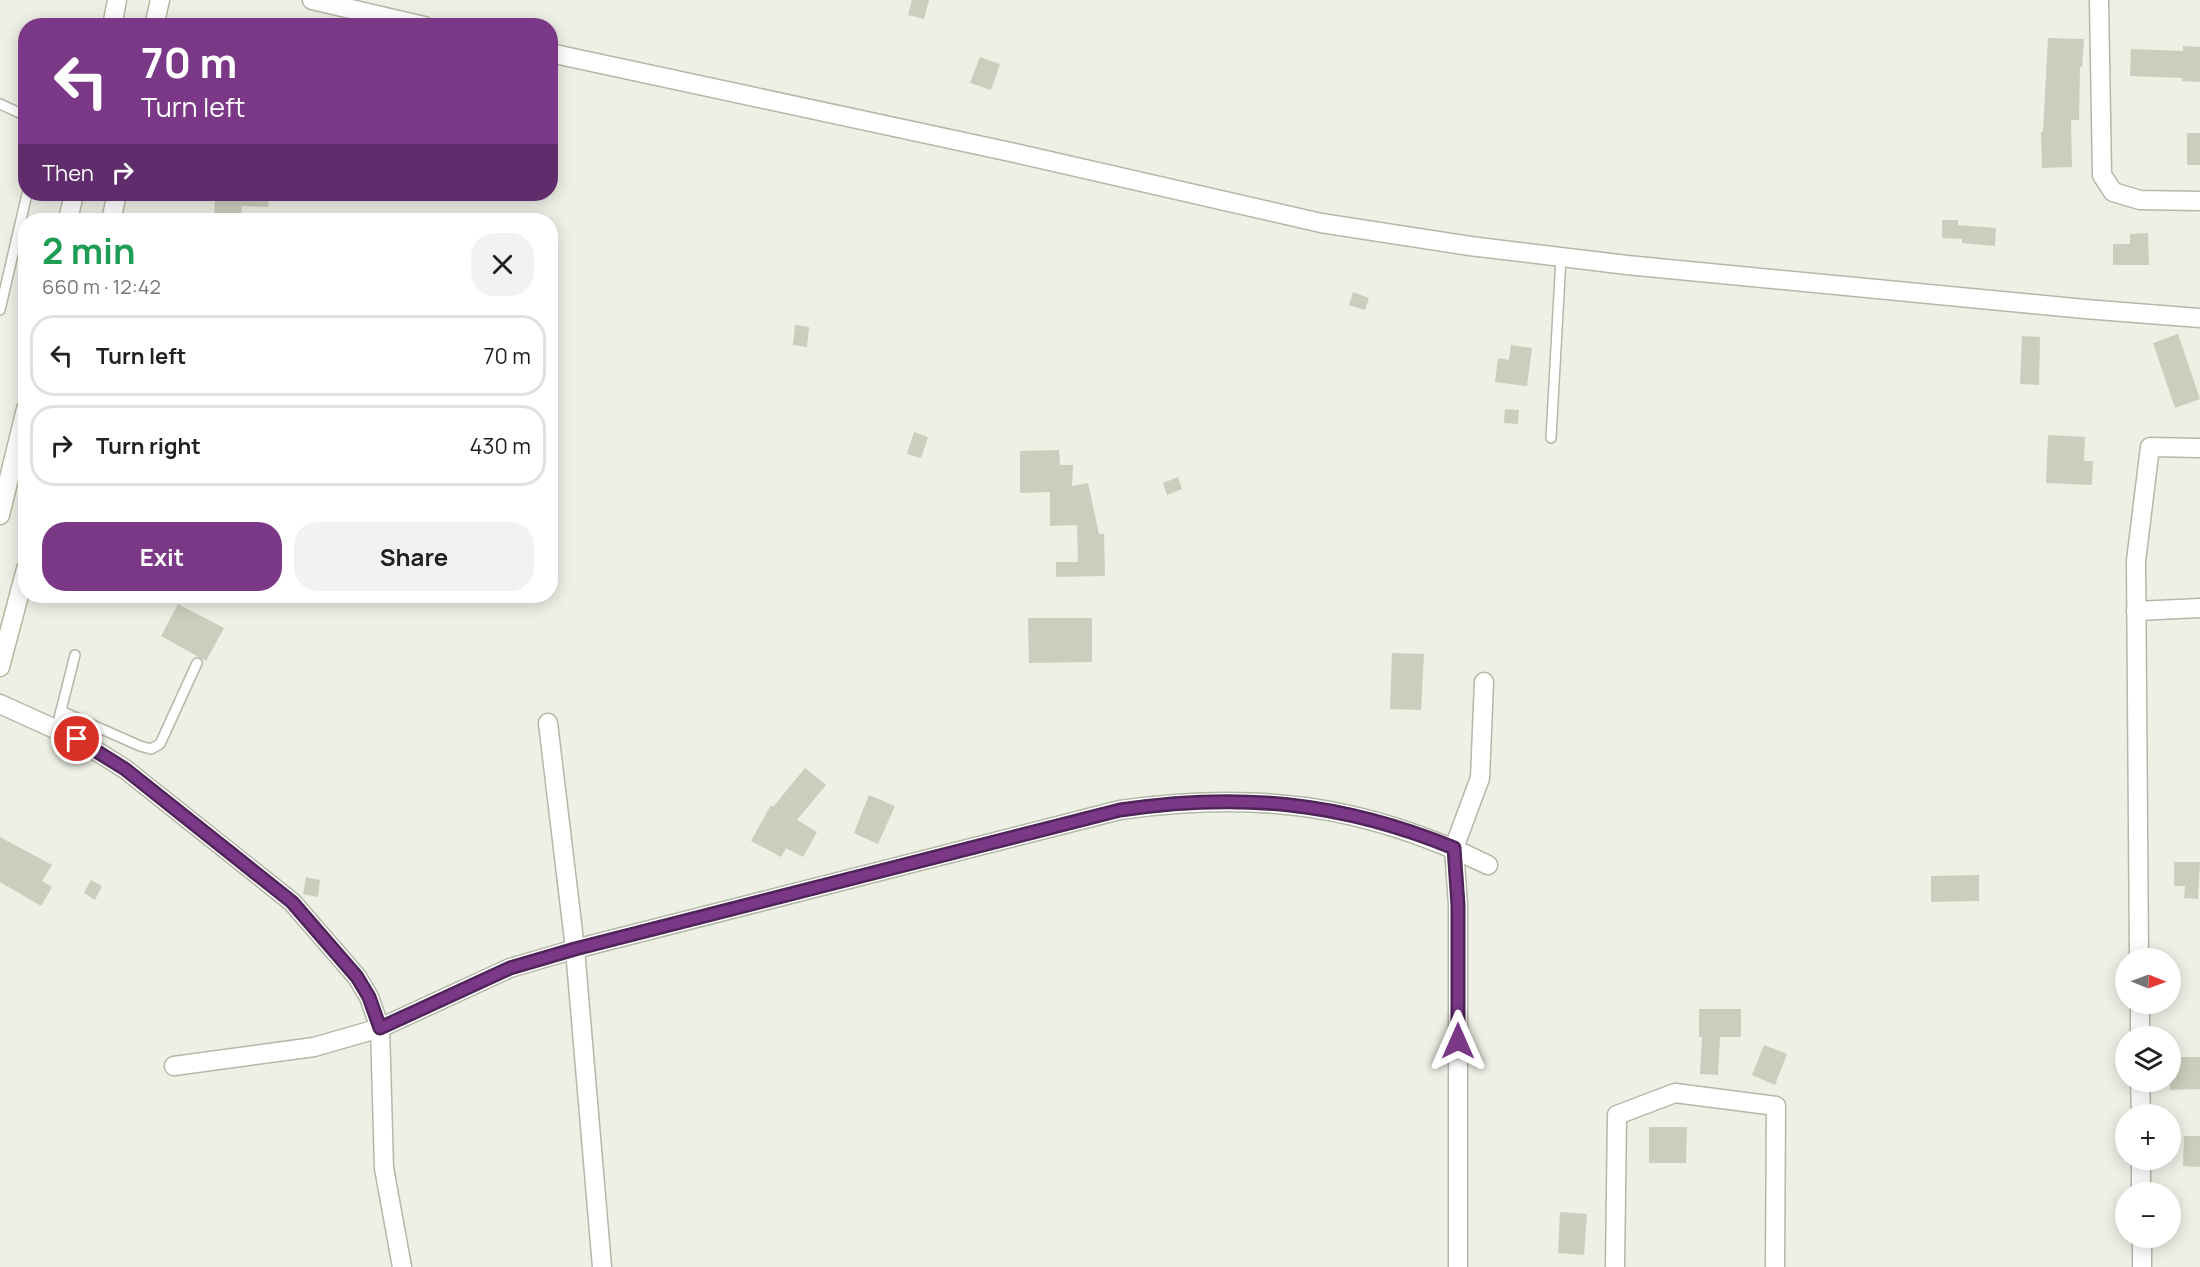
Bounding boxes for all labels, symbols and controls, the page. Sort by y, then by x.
text: 70 m [141,33,237,91]
icon: left [42,42,120,120]
text: Turn left [141,88,245,125]
icon: right [106,156,139,189]
text: Then [42,158,94,188]
text: 2 min [42,226,136,275]
button: close [471,233,534,296]
text: 660 m · 12:42 [42,273,161,300]
icon: left [45,339,78,372]
text: Turn left [96,341,186,371]
text: 70 m [483,341,531,371]
icon: right [45,429,78,462]
text: Turn right [96,431,201,461]
text: 430 m [469,431,531,461]
button: Exit [42,522,282,591]
button: Share [294,522,534,591]
pin [51,713,102,764]
icon: arrive [60,722,93,755]
north arrow [2115,948,2181,1014]
map controls [2115,948,2181,1248]
position arrow [1426,1009,1490,1073]
button: layers [2115,1026,2181,1092]
button: + [2115,1104,2181,1170]
button: − [2115,1182,2181,1248]

